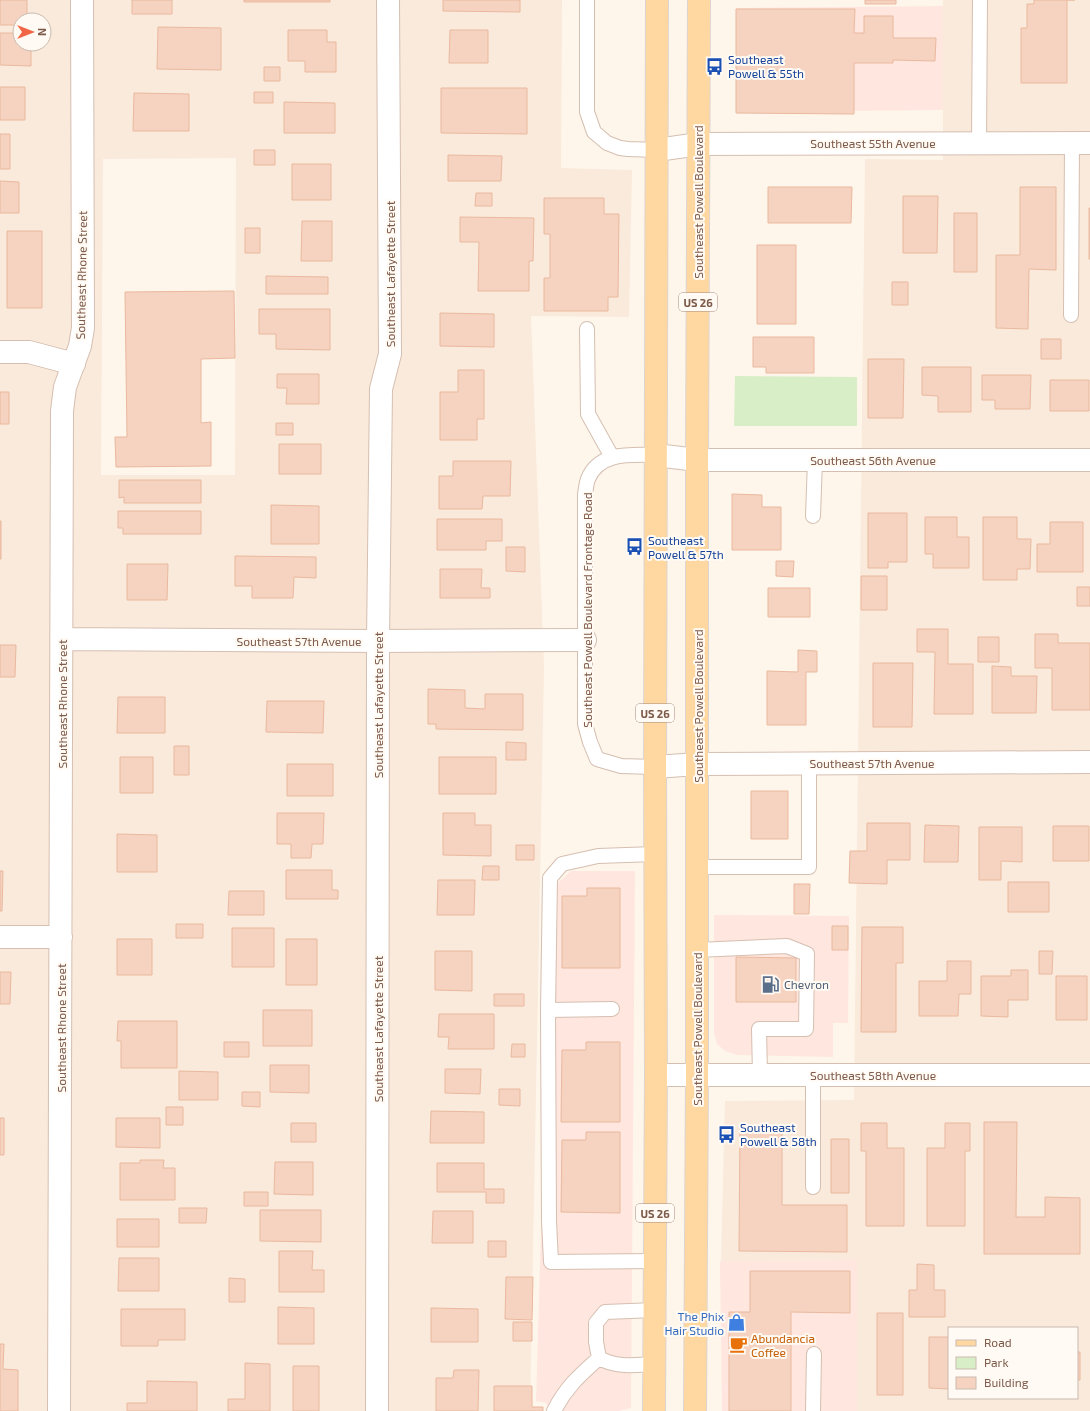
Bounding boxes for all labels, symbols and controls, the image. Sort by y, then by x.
north arrow [12,12,52,52]
text: N [36,28,49,36]
place label: Southeast Powell & 55th [728,52,804,80]
bus stop icon: Southeast Powell & 55th [705,56,725,76]
street label: Southeast Powell Boulevard [691,125,705,279]
street label: Southeast 55th Avenue [810,136,936,150]
street label: Southeast Lafayette Street [383,200,397,347]
street label: Southeast Rhone Street [73,210,89,340]
road number: US 26 [679,293,717,311]
street label: Southeast 56th Avenue [810,453,936,467]
street label: Southeast Powell Boulevard Frontage Road [580,492,594,728]
place label: Southeast Powell & 57th [648,533,724,561]
bus stop icon: Southeast Powell & 57th [625,537,645,557]
street label: Southeast Powell Boulevard [691,629,705,783]
street label: Southeast Lafayette Street [371,631,385,778]
street label: Southeast 57th Avenue [236,634,362,648]
street label: Southeast Rhone Street [55,639,69,768]
road number: US 26 [636,704,674,722]
street label: Southeast 57th Avenue [809,756,935,770]
street label: Southeast Powell Boulevard [690,952,704,1106]
street label: Southeast Lafayette Street [371,955,385,1102]
street label: Southeast Rhone Street [54,963,68,1092]
fuel station icon: Chevron [761,974,781,994]
place label: Chevron [784,977,829,991]
street label: Southeast 58th Avenue [810,1068,936,1082]
place label: Southeast Powell & 58th [740,1120,817,1148]
bus stop icon: Southeast Powell & 58th [717,1124,737,1144]
road number: US 26 [636,1204,674,1222]
place label: The Phix Hair Studio [664,1309,725,1337]
shop icon: The Phix Hair Studio [727,1313,747,1333]
legend [948,1327,1078,1399]
place label: Abundancia Coffee [751,1331,815,1359]
cafe icon: Abundancia Coffee [728,1335,748,1355]
text: Road [984,1335,1012,1349]
text: Park [984,1355,1009,1369]
text: Building [984,1375,1029,1389]

